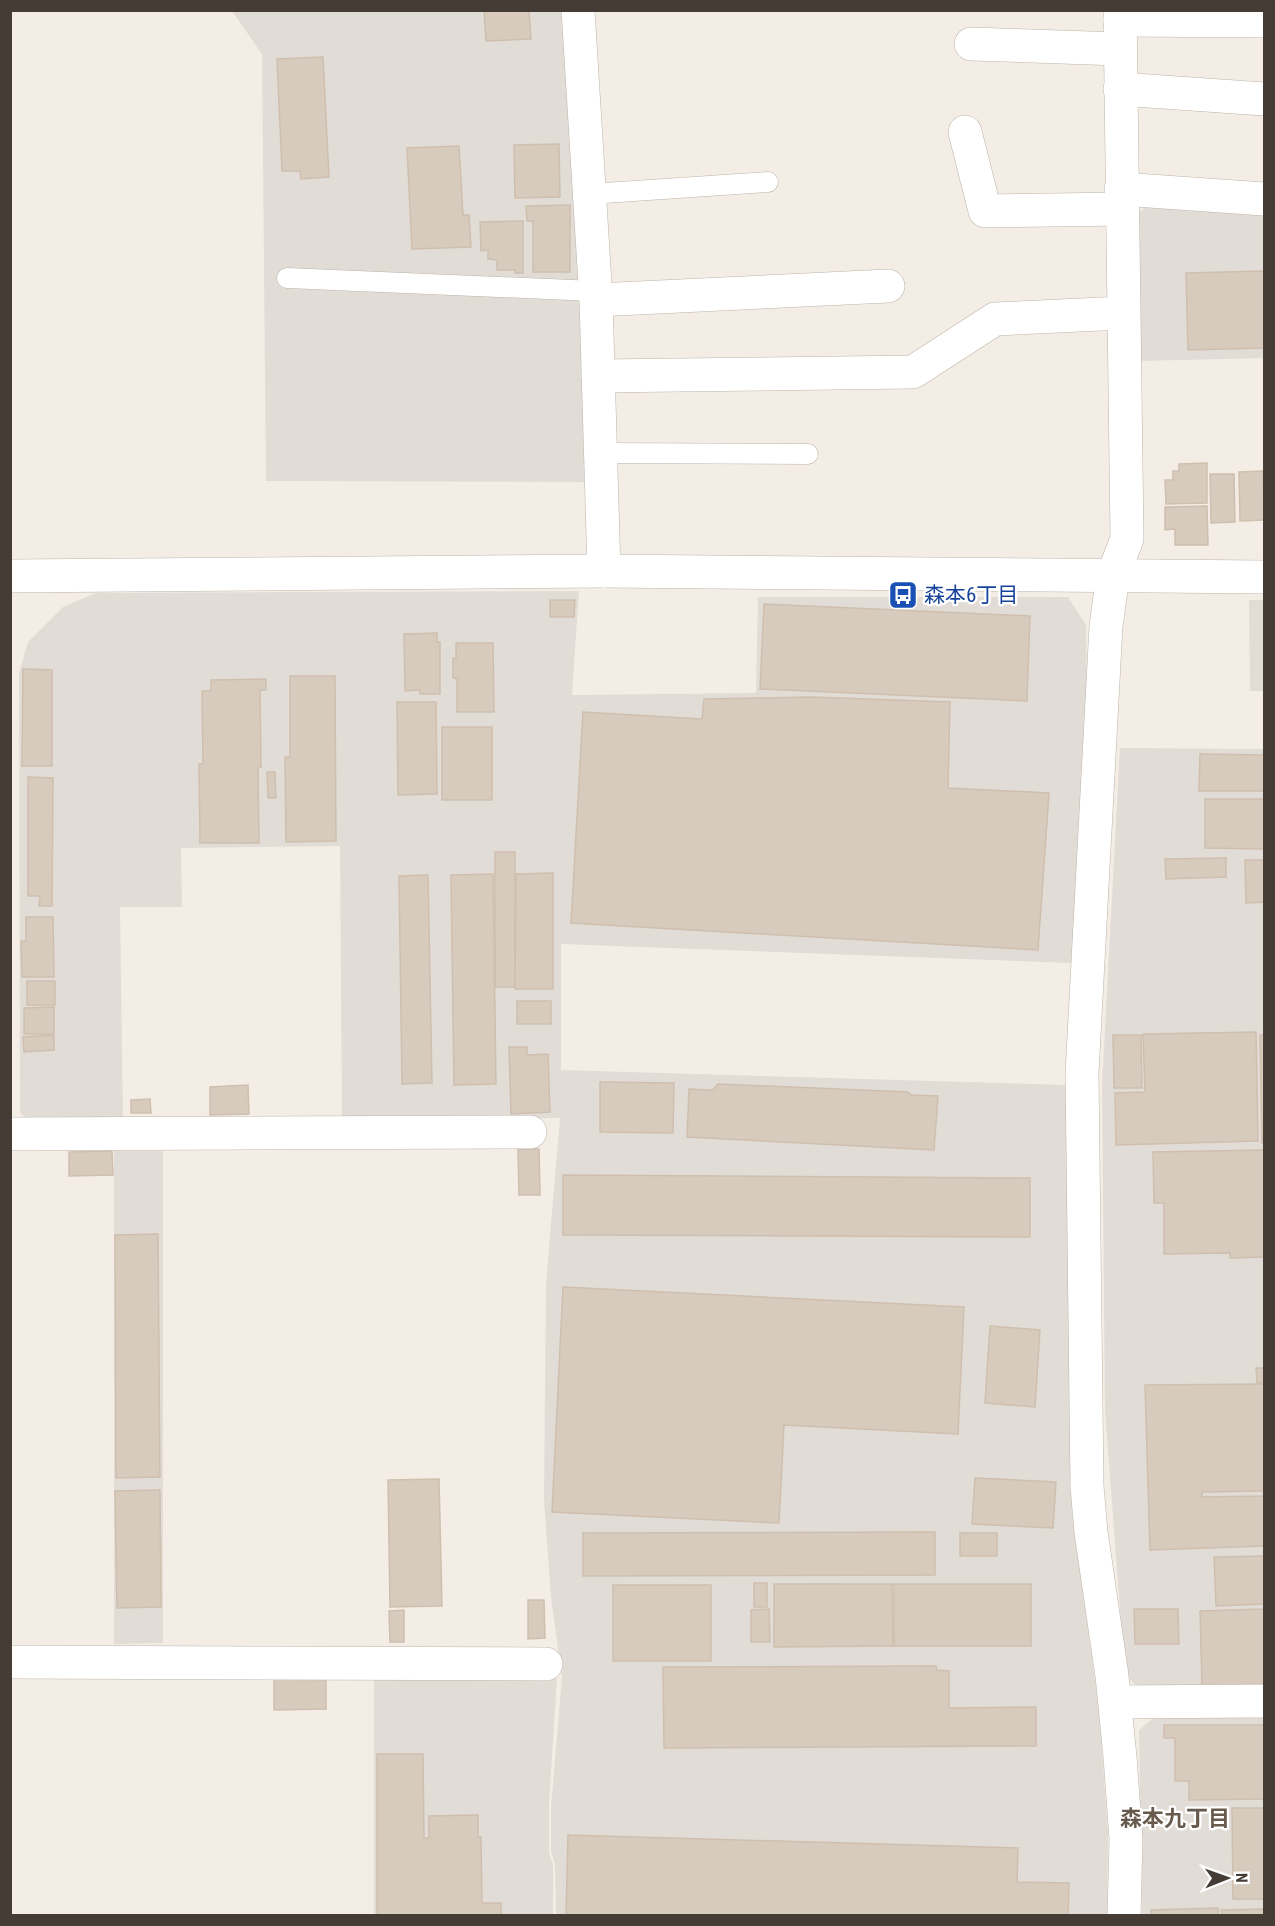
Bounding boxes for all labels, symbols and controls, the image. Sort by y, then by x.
bus stop icon: 森本6丁目 [887,579,919,611]
place label: 森本6丁目 [924,583,1018,607]
district label: 森本九丁目 [1120,1806,1230,1831]
north arrow [1197,1848,1257,1908]
text: N [1232,1873,1251,1883]

